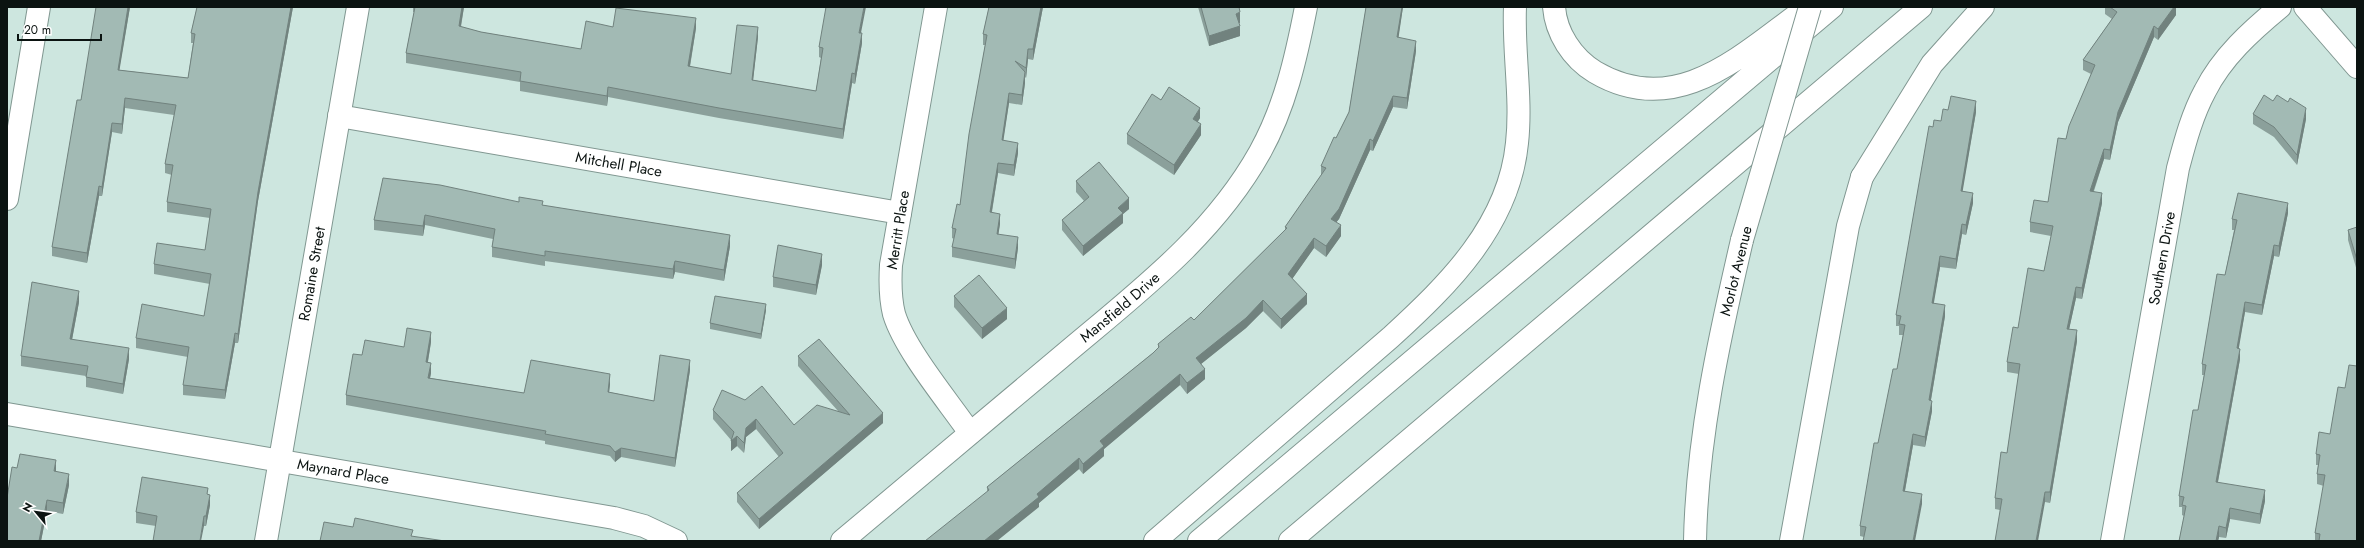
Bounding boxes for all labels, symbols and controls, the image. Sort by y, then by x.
scale bar [18,16,101,42]
text: 20 m [24,21,51,39]
street label: Mitchell Place [574,146,664,183]
street label: Merritt Place [881,189,915,271]
street label: Southern Drive [2143,210,2181,307]
street label: Morlot Avenue [1714,223,1758,318]
street label: Romaine Street [293,225,331,323]
street label: Mansfield Drive [1075,267,1165,348]
street label: Maynard Place [295,453,391,490]
north arrow [16,492,56,532]
text: N [18,499,36,515]

